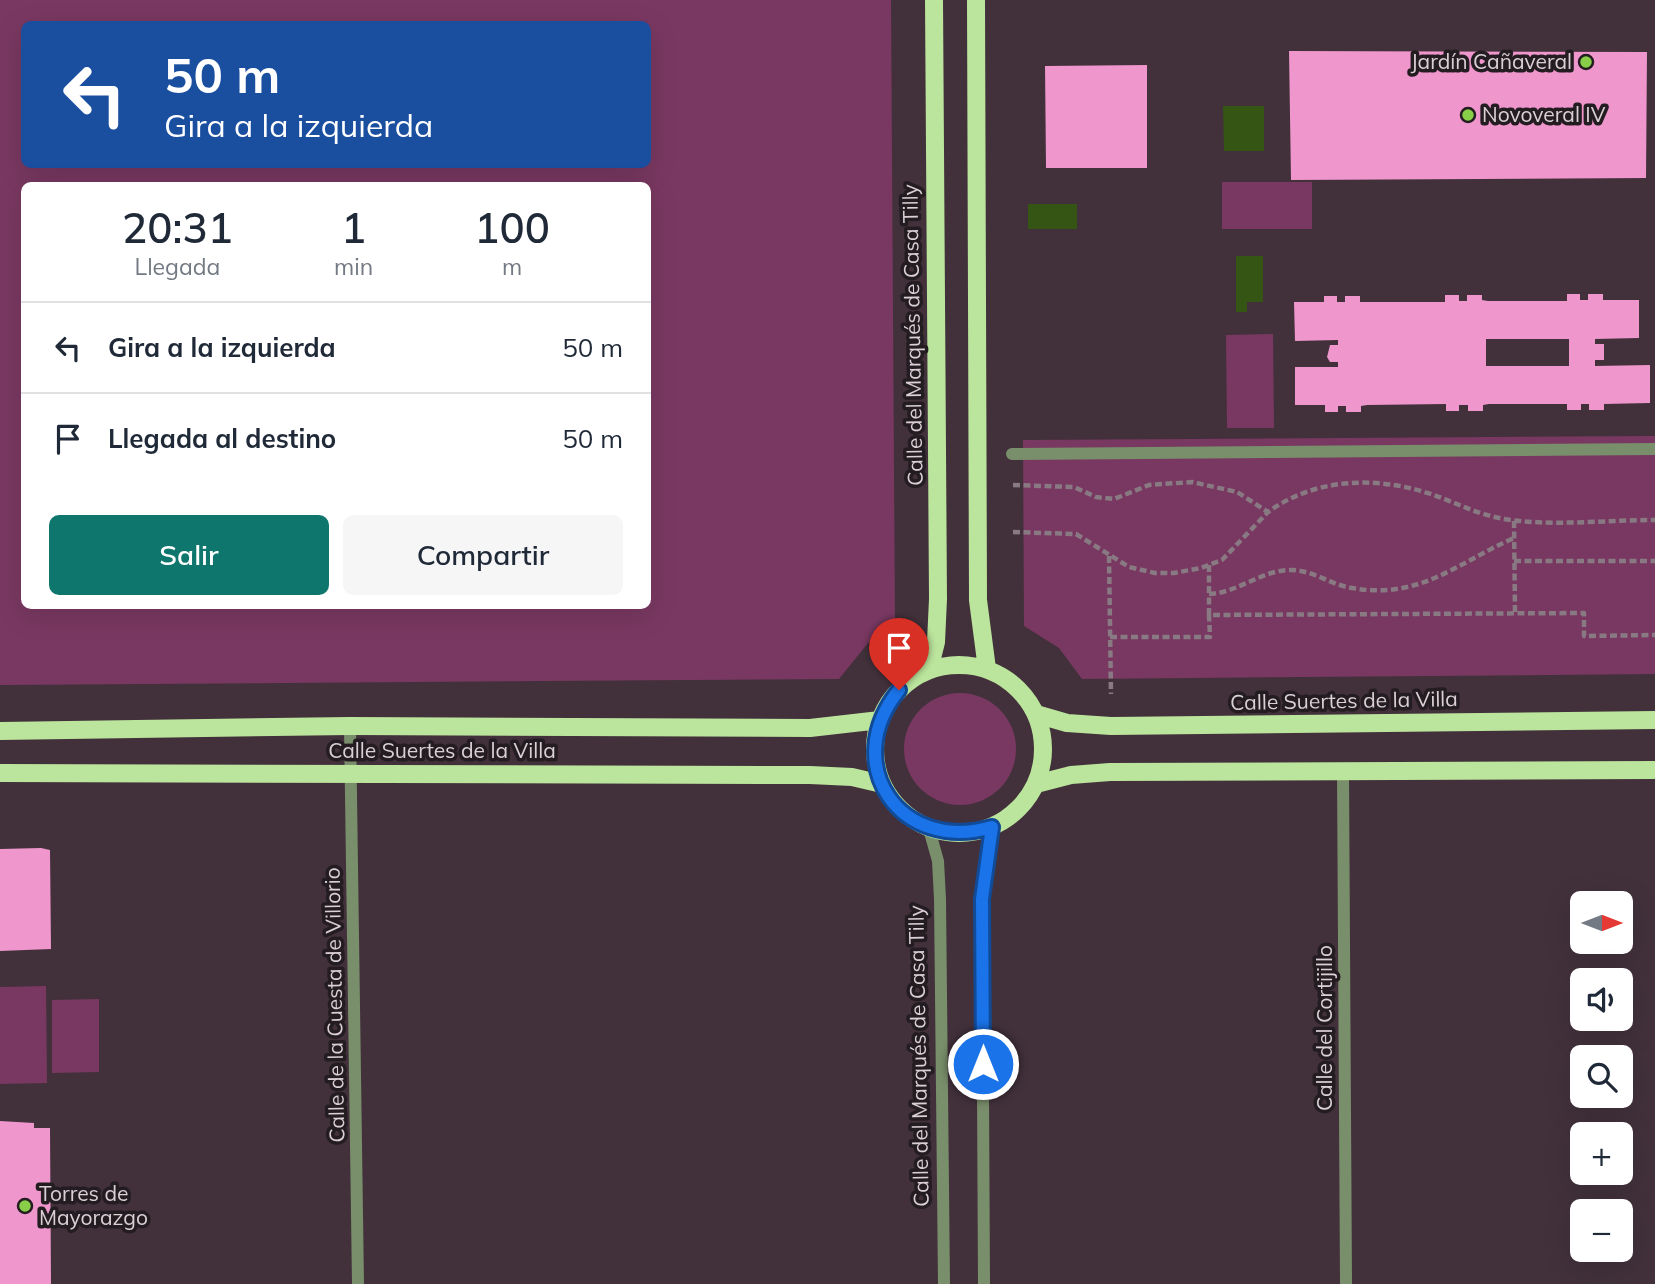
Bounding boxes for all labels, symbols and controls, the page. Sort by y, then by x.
text: 50 m [164,44,280,105]
place label: Jardín Cañaveral [1411,48,1572,74]
icon: left [49,49,140,140]
marker: Jardín Cañaveral [1578,54,1594,70]
place label: Novoveral IV [1482,101,1606,127]
text: Gira a la izquierda [164,105,433,145]
marker: Novoveral IV [1460,107,1476,123]
street label: Calle del Marqués de Casa Tilly [896,184,928,486]
text: 20:31 [122,201,233,254]
text: 1 [341,201,366,254]
text: 100 [474,201,550,254]
text: Llegada [135,252,220,281]
text: min [334,252,373,281]
text: m [502,252,522,281]
icon: left [49,329,87,367]
text: Gira a la izquierda [108,331,336,364]
text: 50 m [562,331,623,364]
icon: arrive [49,420,87,458]
text: Llegada al destino [108,422,336,455]
text: 50 m [562,422,623,455]
button: Salir [49,515,329,595]
button: Compartir [343,515,623,595]
pin [869,618,929,690]
icon: arrive [880,629,918,667]
street label: Calle Suertes de la Villa [1230,685,1458,715]
street label: Calle Suertes de la Villa [328,737,556,763]
street label: Calle de la Cuesta de Villorio [319,867,349,1143]
north arrow [1570,891,1633,954]
map controls [1570,891,1633,1262]
street label: Calle del Marqués de Casa Tilly [902,905,934,1207]
street label: Calle del Cortijillo [1311,945,1337,1111]
button: sound [1570,968,1633,1031]
position arrow [946,1027,1020,1101]
button: search [1570,1045,1633,1108]
button: + [1570,1122,1633,1185]
place label: Torres de Mayorazgo [39,1180,148,1230]
marker: Torres de Mayorazgo [17,1198,33,1214]
button: − [1570,1199,1633,1262]

